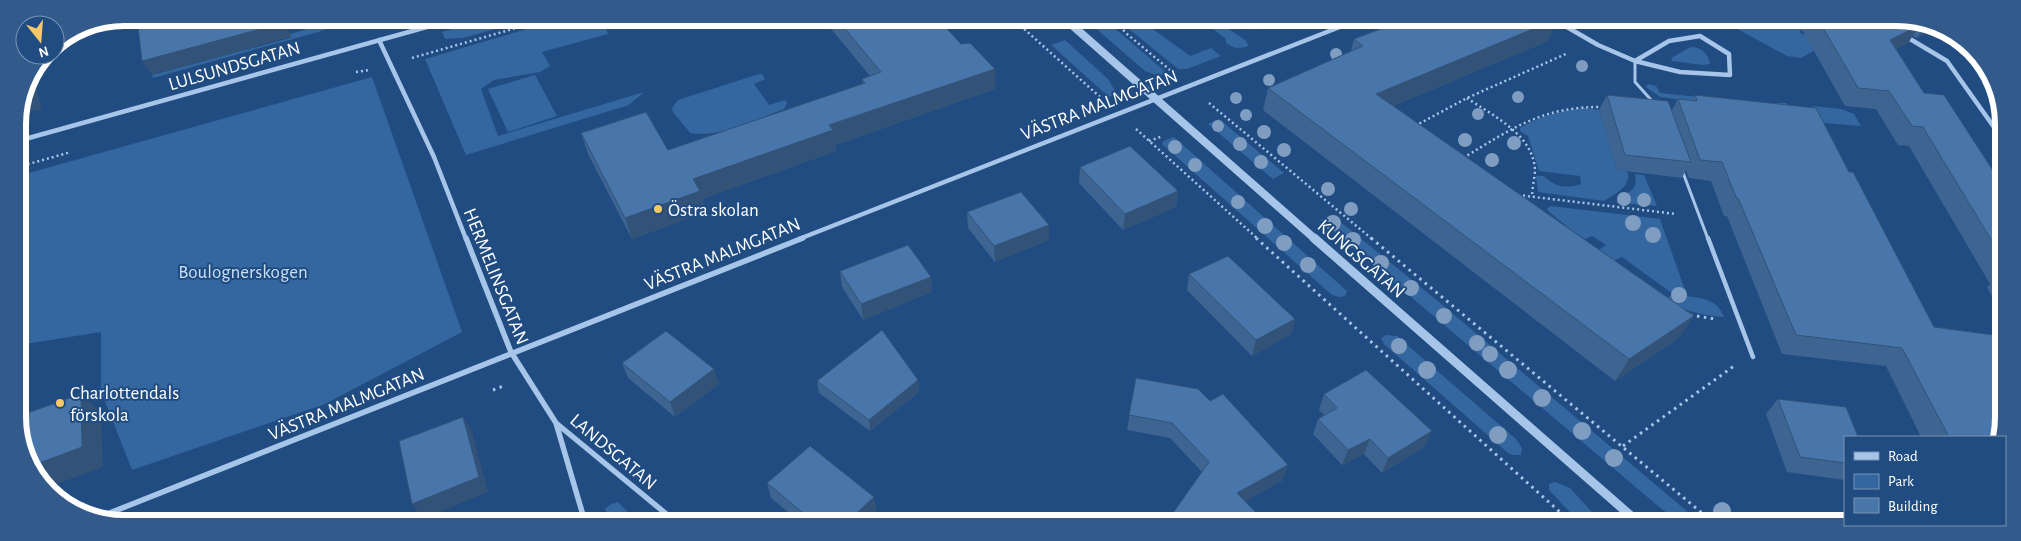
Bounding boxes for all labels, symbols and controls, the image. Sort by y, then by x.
north arrow [15,15,65,65]
street label: LULSUNDSGATAN [166,39,303,94]
text: N [37,43,50,60]
street label: VÄSTRA MALMGATAN [1018,66,1181,144]
place label: Östra skolan [668,200,759,220]
marker: Östra skolan [652,203,664,215]
street label: HERMELINSGATAN [460,206,532,348]
street label: VÄSTRA MALMGATAN [641,213,803,294]
street label: KUNGSGATAN [1314,216,1408,302]
park label: Boulognerskogen [178,263,308,282]
street label: VÄSTRA MALMGATAN [265,363,427,444]
place label: Charlottendals förskola [70,384,179,425]
marker: Charlottendals förskola [54,397,66,409]
street label: LANDSGATAN [566,411,660,494]
legend [1844,436,2006,526]
text: Road [1888,449,1918,464]
text: Park [1888,474,1914,489]
text: Building [1888,499,1938,514]

